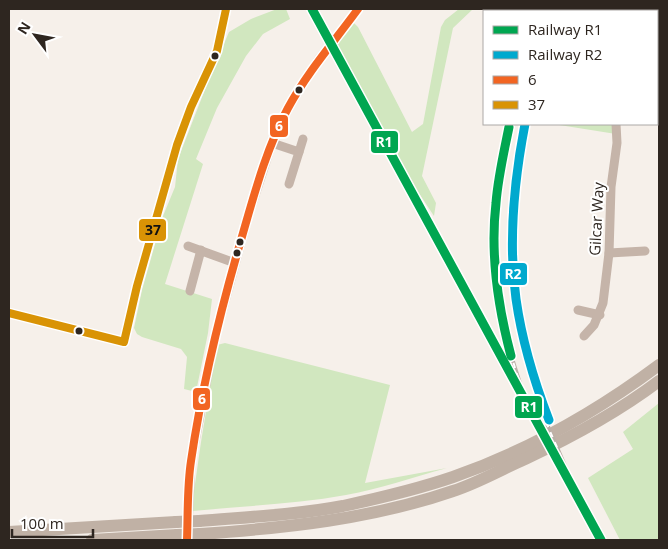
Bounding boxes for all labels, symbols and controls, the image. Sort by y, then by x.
north arrow [10,10,60,60]
legend [483,10,658,125]
text: N [12,18,35,38]
text: Railway R1 [528,19,602,39]
text: Railway R2 [528,44,602,64]
unlabelled marker [210,51,220,61]
text: 6 [528,69,537,89]
unlabelled marker [294,85,304,95]
text: 37 [528,94,545,114]
line badge: 6 [269,114,289,138]
text: 6 [275,116,283,135]
line badge: R1 [370,130,399,154]
text: R1 [375,132,393,151]
street label: Gilcar Way [584,181,608,256]
line badge: 37 [138,218,167,242]
text: 37 [145,220,161,239]
unlabelled marker [235,237,245,247]
unlabelled marker [232,248,242,258]
line badge: R2 [499,262,528,286]
text: R2 [504,264,522,283]
unlabelled marker [74,326,84,336]
line badge: 6 [192,387,211,411]
text: 6 [198,389,206,408]
line badge: R1 [514,395,543,419]
text: R1 [520,397,538,416]
scale bar [12,506,94,538]
text: 100 m [20,513,64,533]

